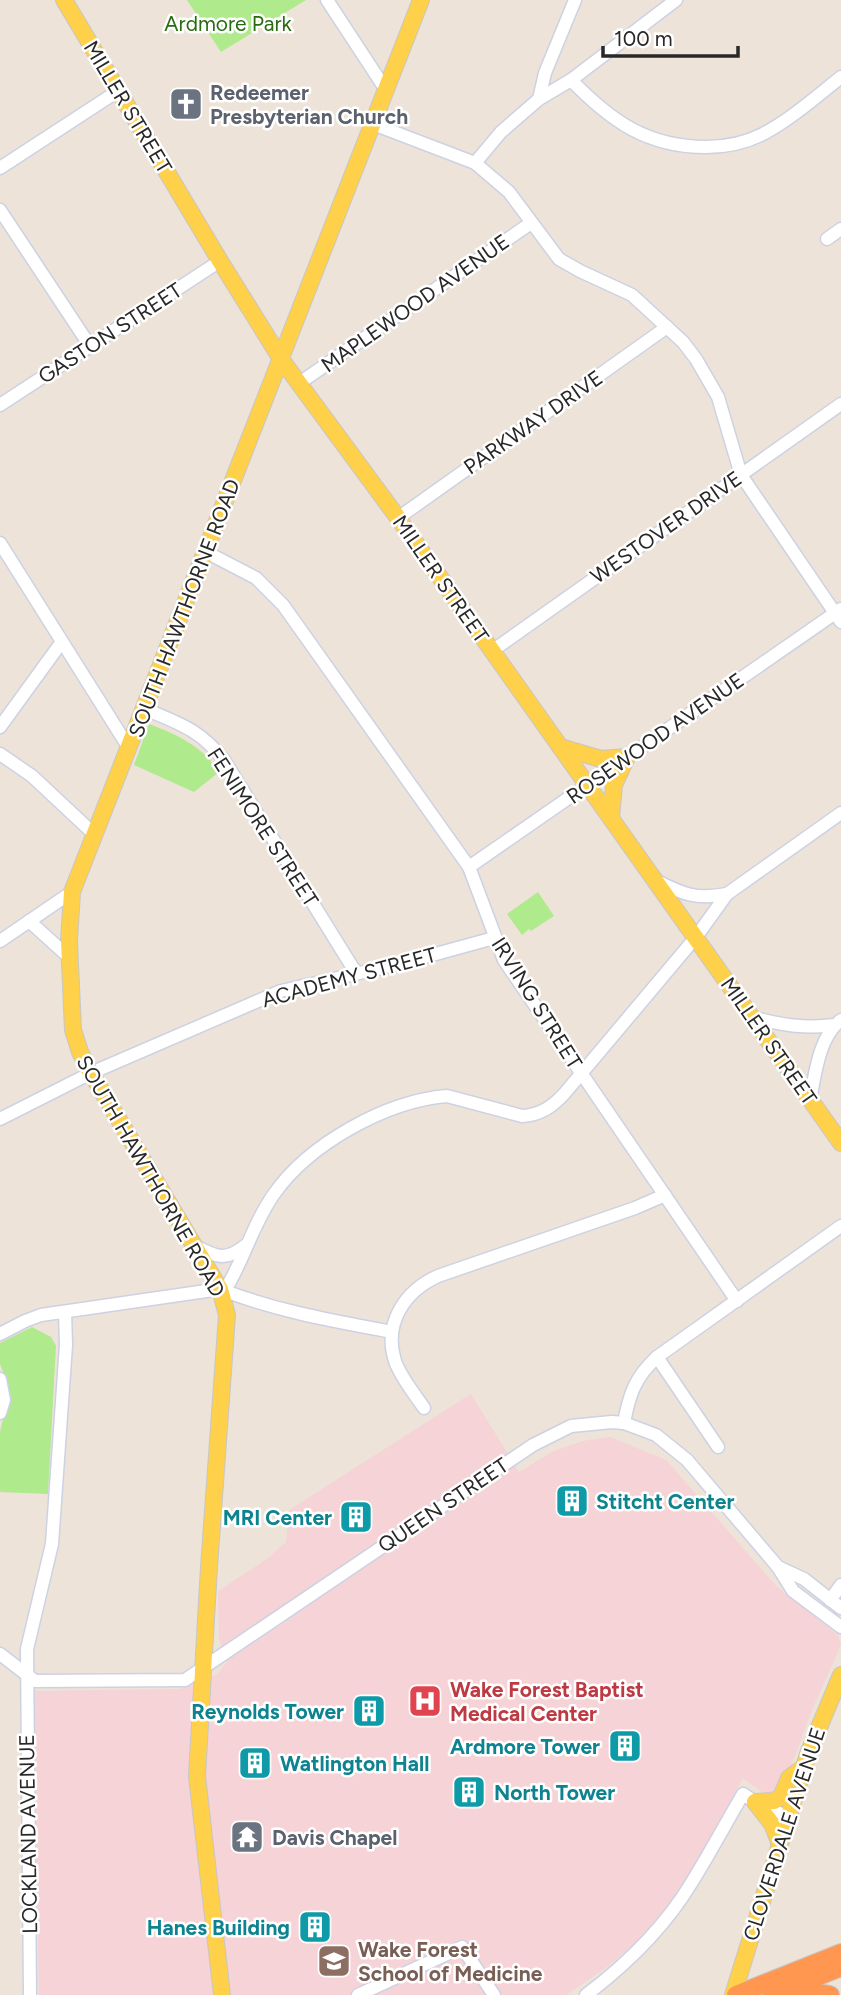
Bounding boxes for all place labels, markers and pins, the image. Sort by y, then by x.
place label: Redeemer Presbyterian Church [210,80,408,129]
church icon: Redeemer Presbyterian Church [167,85,205,123]
building icon: Stitcht Center [553,1482,591,1520]
place label: Stitcht Center [596,1489,734,1514]
building icon: MRI Center [337,1498,375,1536]
place label: MRI Center [223,1505,332,1530]
place label: Wake Forest Baptist Medical Center [450,1677,644,1726]
hospital icon: Wake Forest Baptist Medical Center [406,1682,444,1720]
building icon: Reynolds Tower [350,1692,388,1730]
place label: Reynolds Tower [191,1699,344,1724]
building icon: Ardmore Tower [606,1727,644,1765]
place label: Ardmore Tower [450,1734,600,1759]
building icon: Watlington Hall [236,1744,274,1782]
place label: Watlington Hall [280,1751,429,1776]
building icon: North Tower [450,1773,488,1811]
place label: North Tower [494,1780,615,1805]
temple icon: Davis Chapel [228,1818,266,1856]
place label: Davis Chapel [272,1825,397,1850]
building icon: Hanes Building [296,1908,334,1946]
place label: Hanes Building [147,1915,290,1940]
place label: Wake Forest School of Medicine [358,1937,543,1986]
school or university icon: Wake Forest School of Medicine [315,1942,353,1980]

